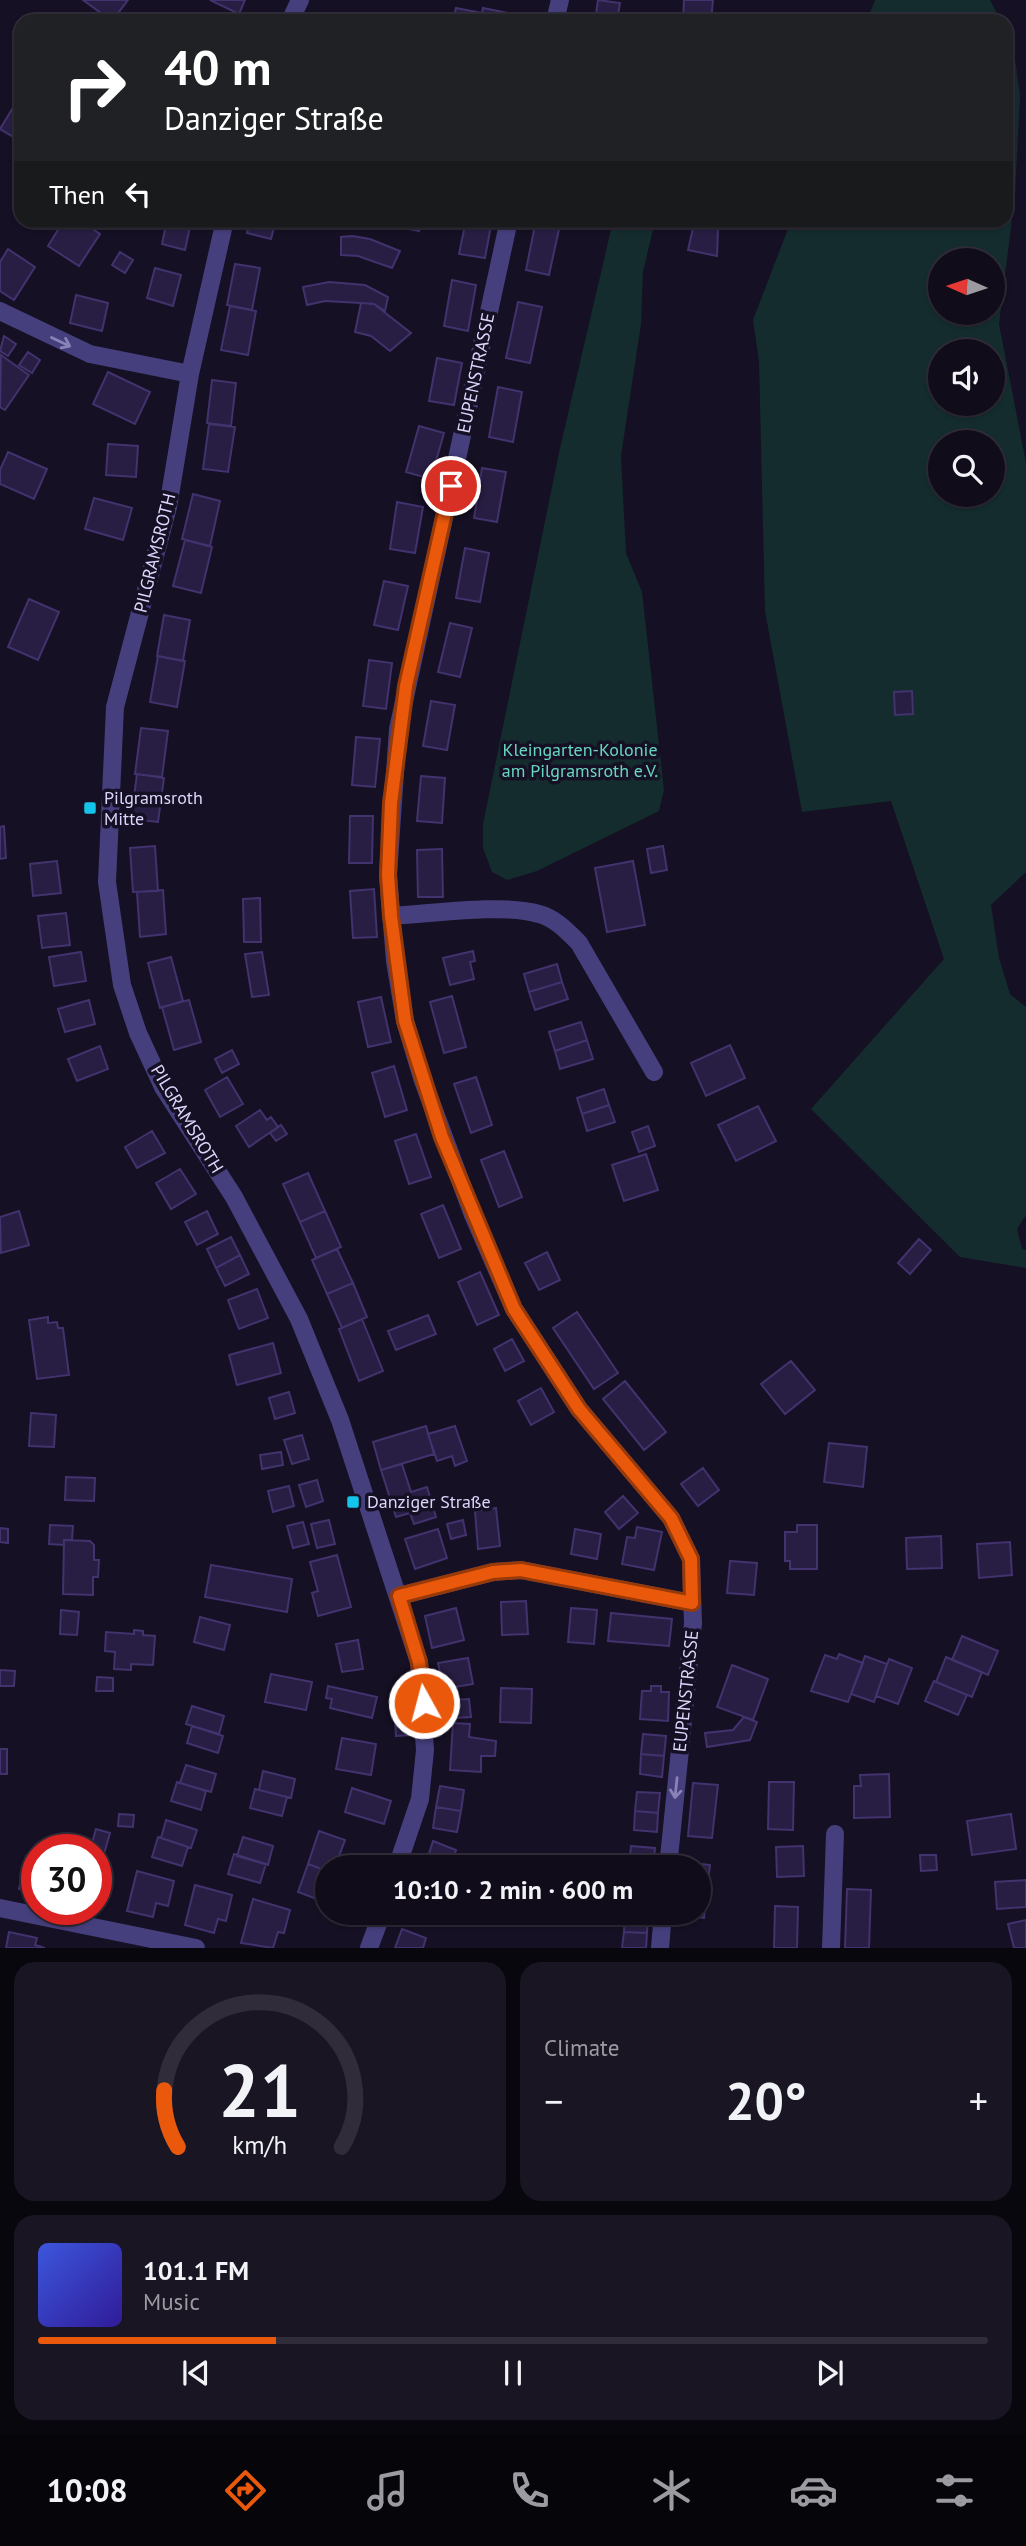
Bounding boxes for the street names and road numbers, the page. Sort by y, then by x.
street label: EUPENSTRASSE [452,311,499,435]
street label: PILGRAMSROTH [129,491,180,615]
street label: PILGRAMSROTH [146,1060,229,1177]
street label: EUPENSTRASSE [668,1629,703,1753]

